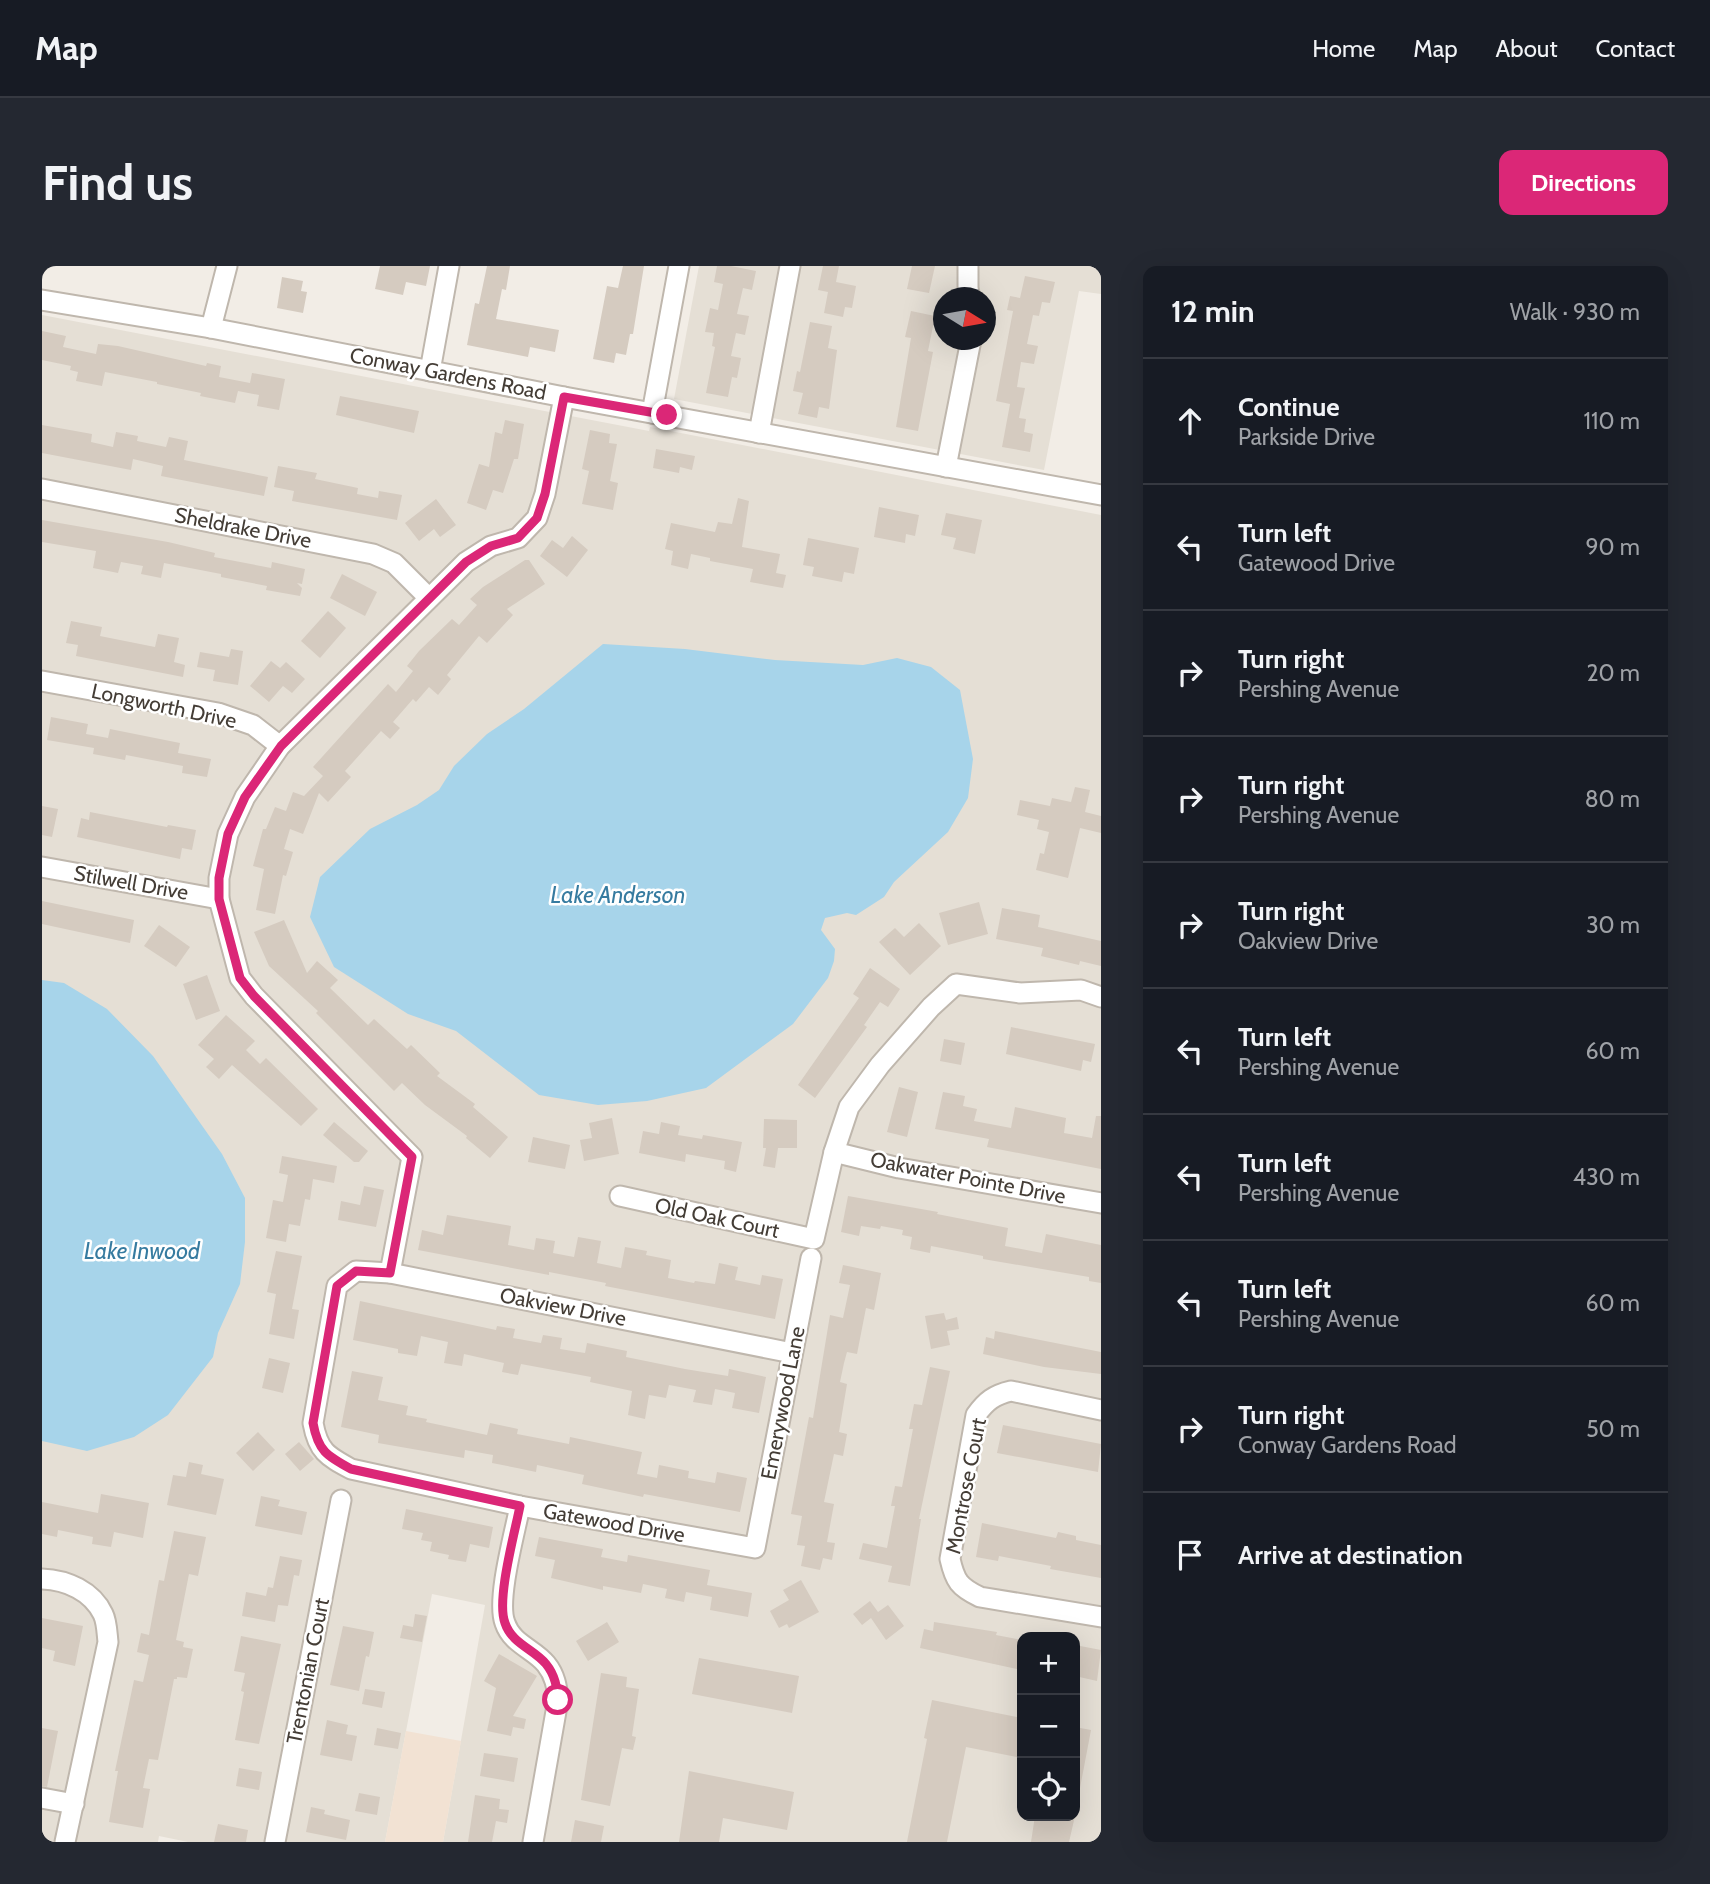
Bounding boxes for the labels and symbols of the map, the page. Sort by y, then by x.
north arrow [933,287,996,350]
street label: Conway Gardens Road [348,342,548,405]
route end [651,399,682,430]
street label: Sheldrake Drive [173,502,314,553]
street label: Longworth Drive [89,678,239,733]
street label: Stilwell Drive [72,860,191,905]
water label: Lake Anderson [551,881,685,909]
street label: Oakwater Pointe Drive [868,1146,1068,1209]
street label: Old Oak Court [653,1192,782,1243]
water label: Lake Inwood [84,1237,201,1265]
street label: Oakview Drive [498,1282,629,1331]
street label: Emerywood Lane [755,1324,810,1482]
street label: Montrose Court [940,1416,991,1556]
street label: Gatewood Drive [541,1498,687,1547]
street label: Trentonian Court [281,1596,334,1746]
route start [542,1684,573,1715]

